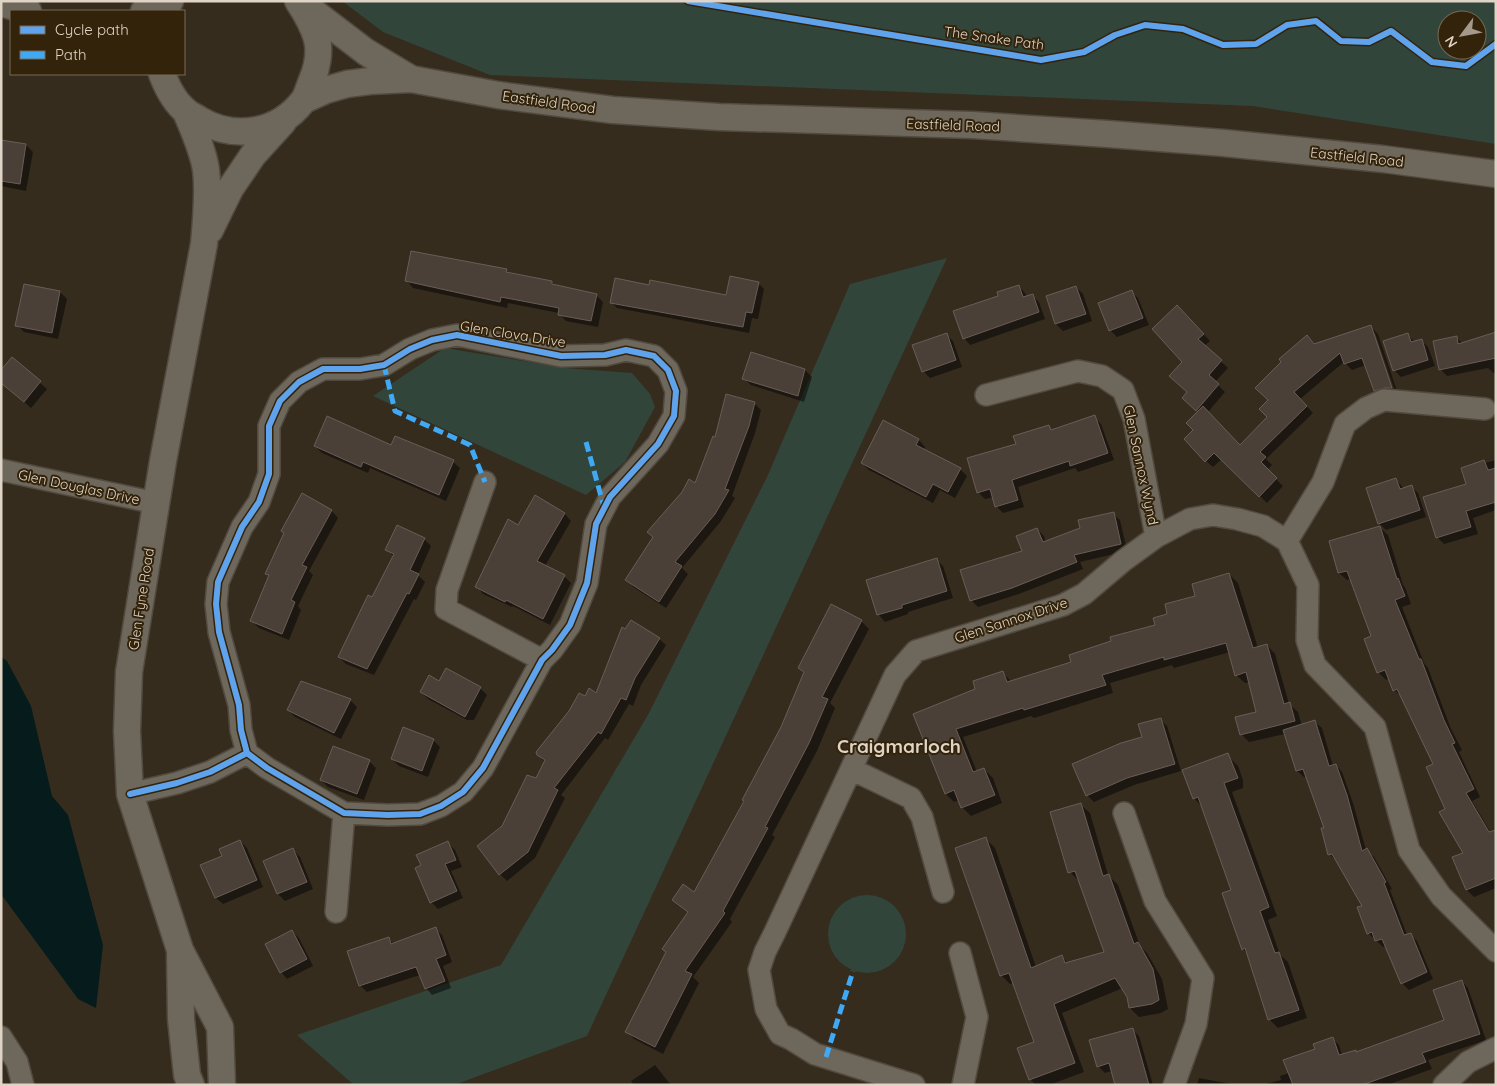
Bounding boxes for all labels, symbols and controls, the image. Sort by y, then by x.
legend [10,10,185,75]
north arrow [1437,10,1487,60]
text: Cycle path [55,20,129,39]
street label: The Snake Path [943,22,1045,54]
text: N [1441,33,1461,51]
text: Path [55,45,87,64]
street label: Eastfield Road [501,87,597,117]
street label: Eastfield Road [906,114,1000,136]
street label: Eastfield Road [1309,143,1405,171]
street label: Glen Clova Drive [459,317,567,351]
street label: Glen Sannox Wynd [1120,403,1162,527]
street label: Glen Douglas Drive [17,465,141,509]
street label: Glen Fyne Road [124,547,158,651]
street label: Glen Sannox Drive [952,593,1070,647]
district label: Craigmarloch [837,734,961,758]

